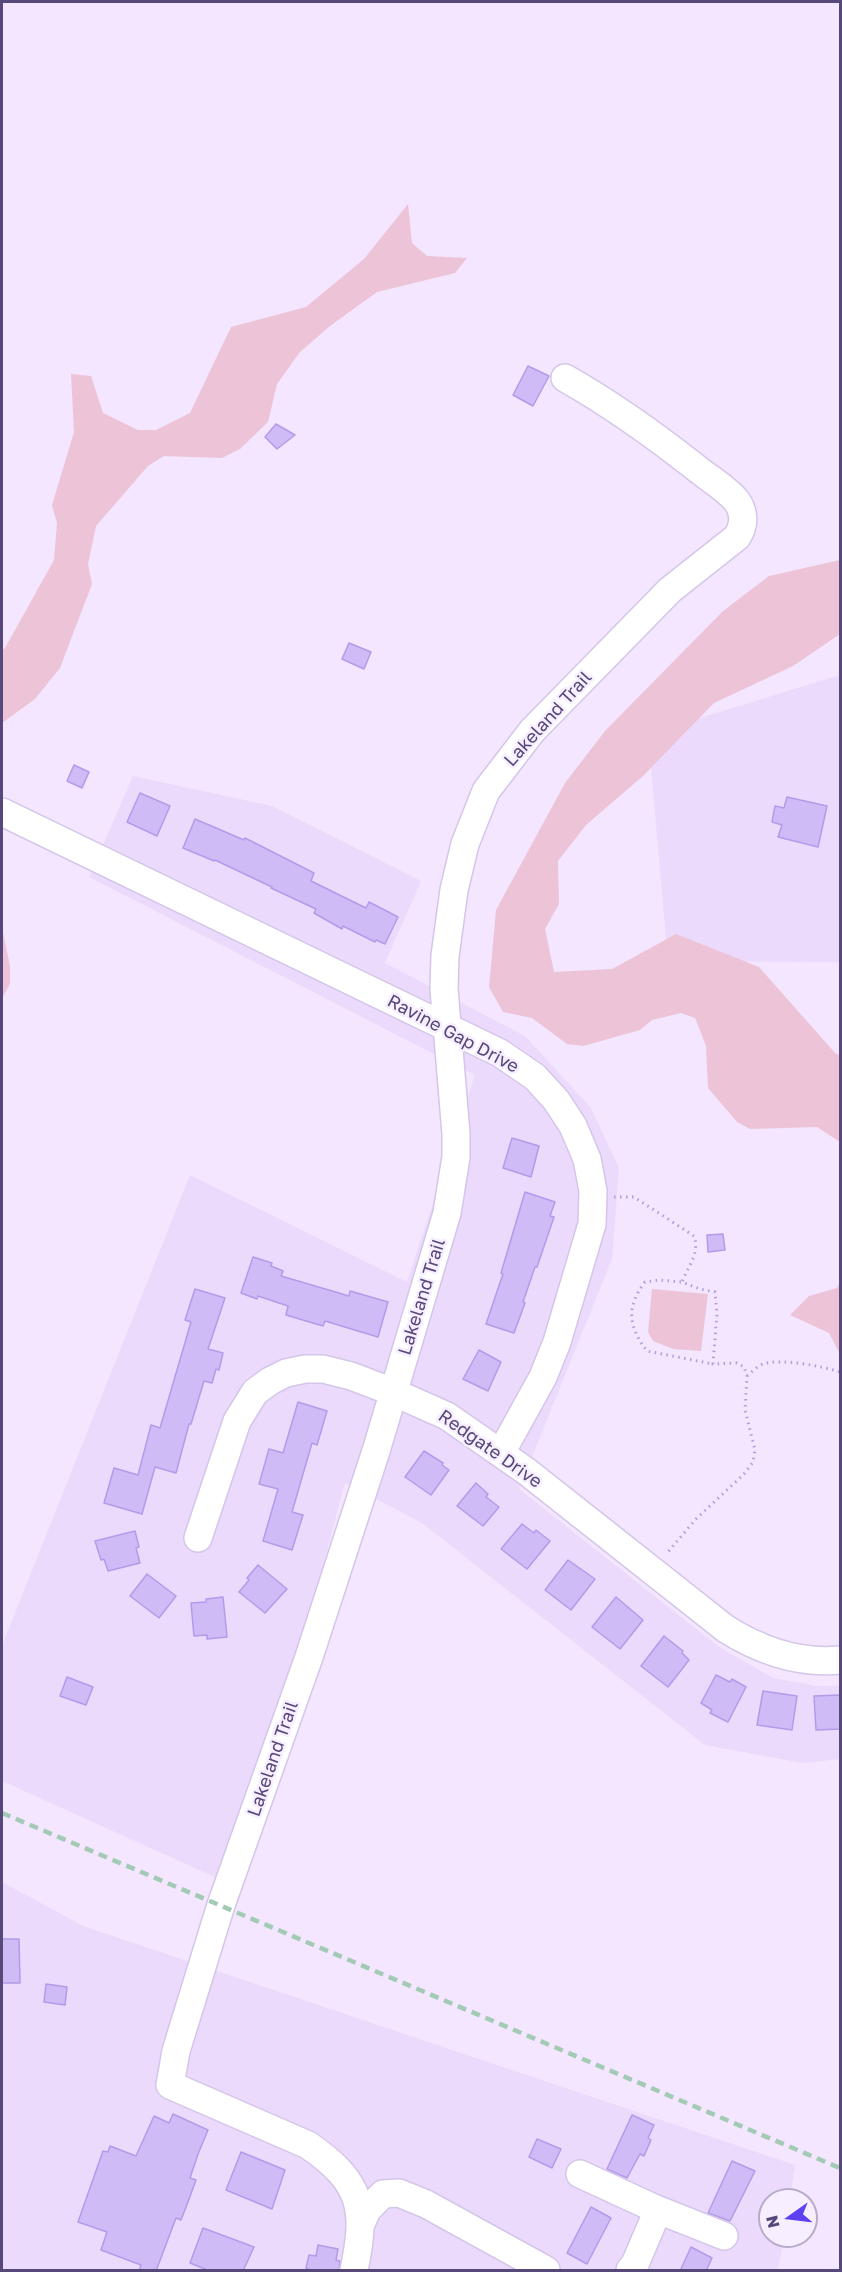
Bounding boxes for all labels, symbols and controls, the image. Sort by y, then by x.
street label: Lakeland Trail [500,667,596,771]
street label: Ravine Gap Drive [384,990,522,1078]
street label: Lakeland Trail [394,1236,450,1358]
street label: Redgate Drive [434,1405,546,1493]
street label: Lakeland Trail [243,1698,303,1820]
north arrow [758,2188,818,2248]
text: N [761,2214,784,2230]

